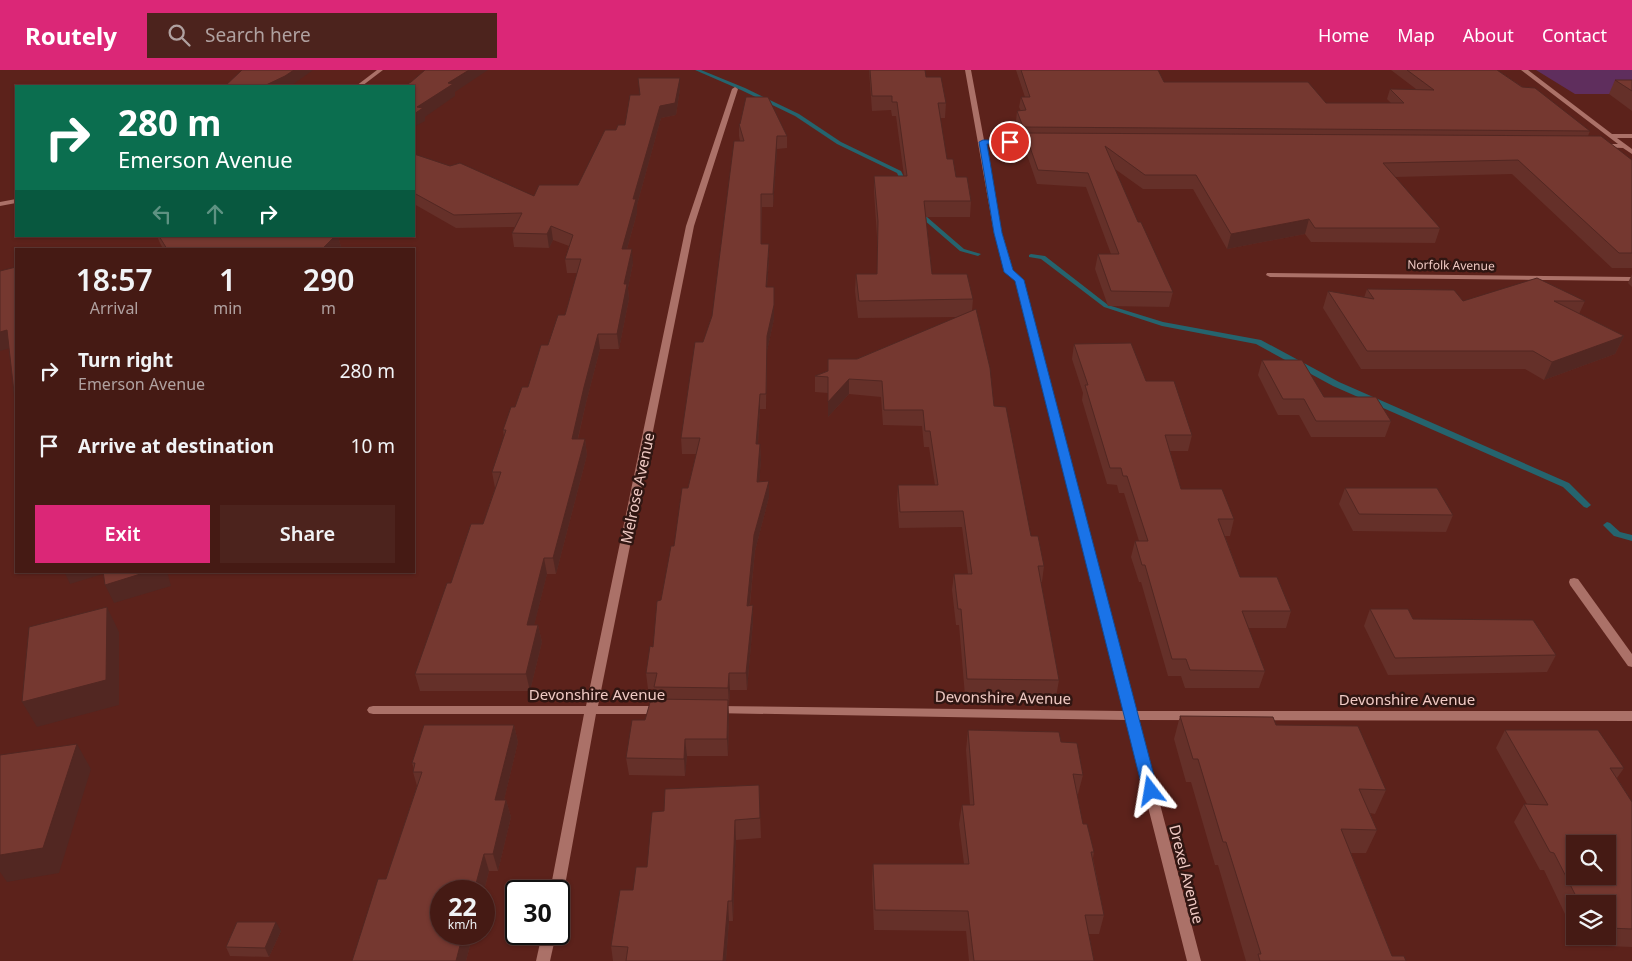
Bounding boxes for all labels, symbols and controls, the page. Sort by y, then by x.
search box [147,13,497,58]
text: Routely [25,19,117,52]
icon: search [165,21,193,49]
text: Search here [205,22,311,48]
text: Home [1318,23,1369,47]
text: Map [1397,23,1435,47]
text: About [1463,23,1514,47]
text: Contact [1542,23,1607,47]
text: 280 m [118,99,221,146]
icon: right [35,105,100,170]
pin [989,121,1031,163]
icon: arrive [996,128,1024,156]
text: Emerson Avenue [118,144,293,174]
icon: left [148,200,176,228]
icon: ahead [201,200,229,228]
icon: right [254,200,282,228]
street label: Norfolk Avenue [1407,256,1495,274]
text: 18:57 [76,259,153,300]
text: 1 [219,259,236,300]
text: 290 [303,259,354,300]
text: Arrival [90,297,139,319]
text: min [213,297,242,319]
text: m [321,297,336,319]
text: Turn right [78,347,173,373]
icon: right [35,357,63,385]
text: 280 m [340,358,395,384]
text: Emerson Avenue [78,373,205,395]
street label: Melrose Avenue [615,431,659,545]
icon: arrive [35,432,63,460]
text: Arrive at destination [78,433,274,459]
text: 10 m [351,433,395,459]
button: Exit [35,505,210,563]
button: Share [220,505,395,563]
street label: Devonshire Avenue [529,684,665,704]
street label: Devonshire Avenue [935,686,1071,708]
street label: Devonshire Avenue [1339,689,1475,709]
position arrow [1124,764,1176,816]
street label: Drexel Avenue [1165,822,1209,926]
map controls [1566,835,1616,945]
button: search [1566,835,1616,885]
speed limit sign: 30 [505,880,570,945]
text: 22 [448,889,477,923]
button: layers [1566,895,1616,945]
text: km/h [448,916,477,933]

